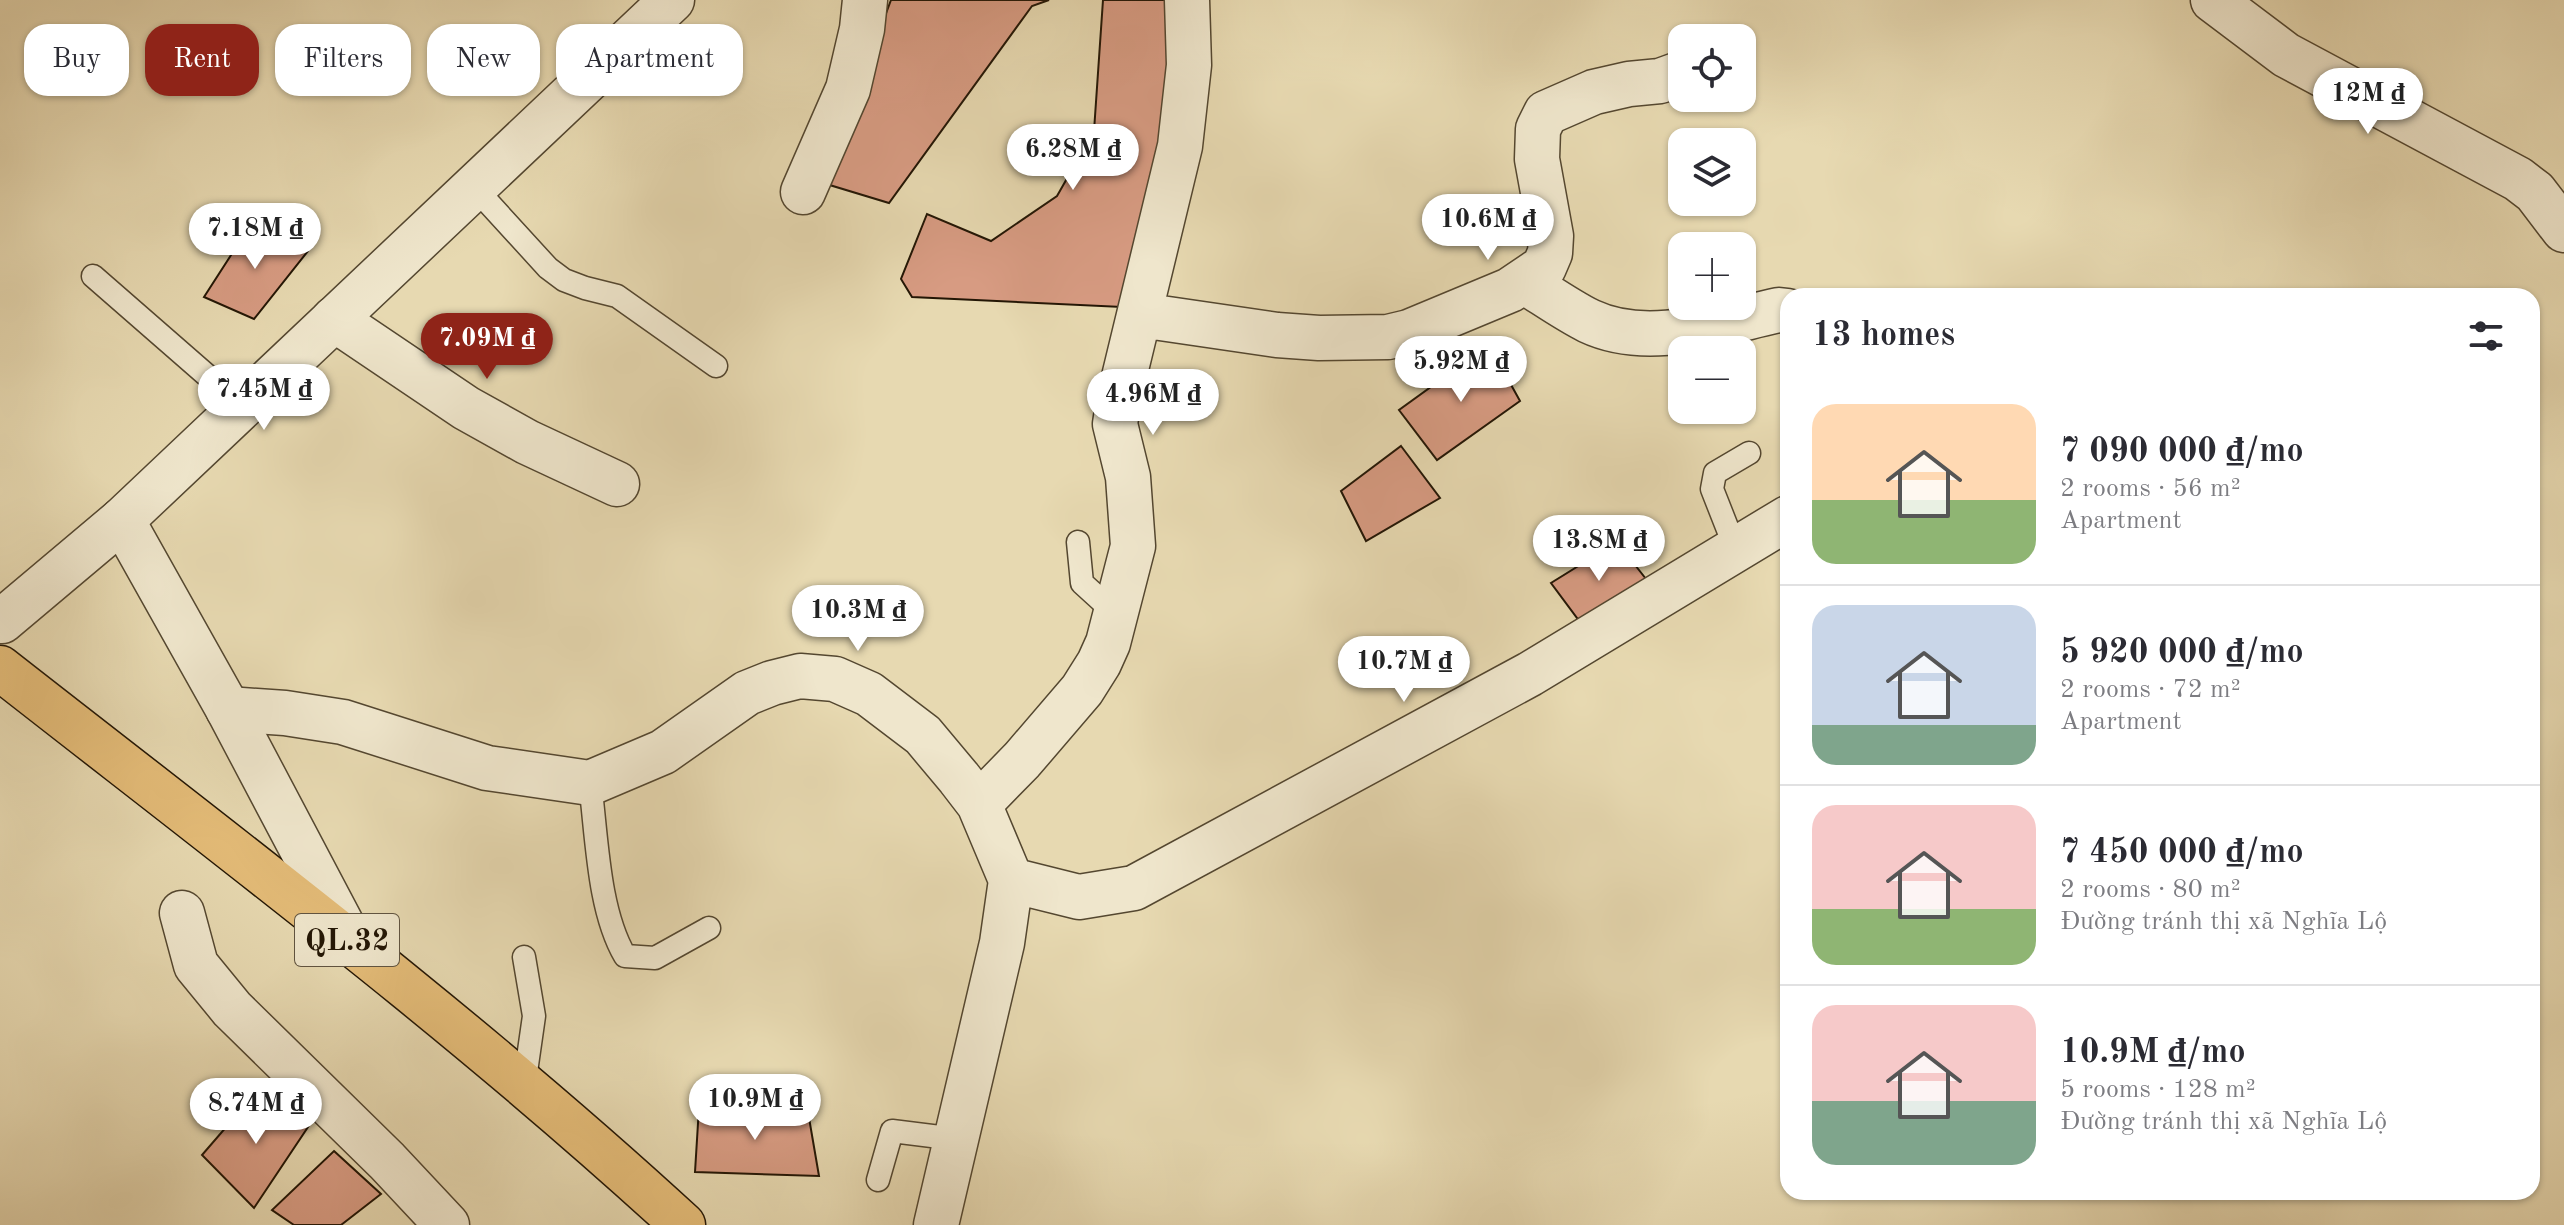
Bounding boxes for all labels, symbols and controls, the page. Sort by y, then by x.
chip: Buy [24,24,129,96]
chip: Rent [145,24,259,96]
chip: Filters [275,24,411,96]
chip: New [427,24,540,96]
chip: Apartment [556,24,743,96]
map controls [1668,24,1756,424]
button: locate [1668,24,1756,112]
pin: 12M ₫ [2312,68,2424,136]
text: 12M ₫ [2331,81,2405,107]
pin: 6.28M ₫ [999,124,1147,192]
button: layers [1668,128,1756,216]
text: 6.28M ₫ [1025,137,1121,163]
pin: 10.6M ₫ [1414,194,1562,262]
pin: 7.18M ₫ [181,203,329,271]
text: 10.6M ₫ [1440,207,1536,233]
text: 7.18M ₫ [207,216,303,242]
button: + [1668,232,1756,320]
pin: 7.09M ₫ [413,313,561,381]
icon: filters [2464,314,2508,358]
text: 13 homes [1812,319,1955,353]
text: 7.09M ₫ [439,326,535,352]
pin: 5.92M ₫ [1387,336,1535,404]
button: − [1668,336,1756,424]
text: 5.92M ₫ [1413,349,1509,375]
pin: 7.45M ₫ [190,364,338,432]
pin: 4.96M ₫ [1079,369,1227,437]
text: 7.45M ₫ [216,377,312,403]
text: 4.96M ₫ [1105,382,1201,408]
text: 7 090 000 ₫/mo [2060,435,2304,469]
icon: home [1876,436,1972,532]
text: 2 rooms · 56 m² [2060,476,2241,502]
text: Apartment [2060,508,2182,534]
pin: 13.8M ₫ [1525,515,1673,583]
text: 13.8M ₫ [1551,528,1647,554]
pin: 10.3M ₫ [784,585,932,653]
text: 10.3M ₫ [810,598,906,624]
pin: 10.7M ₫ [1330,636,1478,704]
text: 5 920 000 ₫/mo [2060,636,2304,670]
icon: home [1876,637,1972,733]
text: 10.7M ₫ [1356,649,1452,675]
text: 2 rooms · 72 m² [2060,677,2241,703]
text: Apartment [2060,709,2182,735]
text: 7 450 000 ₫/mo [2060,836,2304,870]
icon: home [1876,837,1972,933]
text: 2 rooms · 80 m² [2060,877,2241,903]
text: Đường tránh thị xã Nghĩa Lộ [2060,909,2387,935]
road number: QL.32 [295,914,399,966]
text: 10.9M ₫/mo [2060,1036,2246,1070]
icon: home [1876,1037,1972,1133]
pin: 10.9M ₫ [681,1074,829,1142]
text: 5 rooms · 128 m² [2060,1077,2256,1103]
pin: 8.74M ₫ [182,1078,330,1146]
text: 10.9M ₫ [707,1087,803,1113]
text: 8.74M ₫ [208,1091,304,1117]
text: Đường tránh thị xã Nghĩa Lộ [2060,1109,2387,1135]

